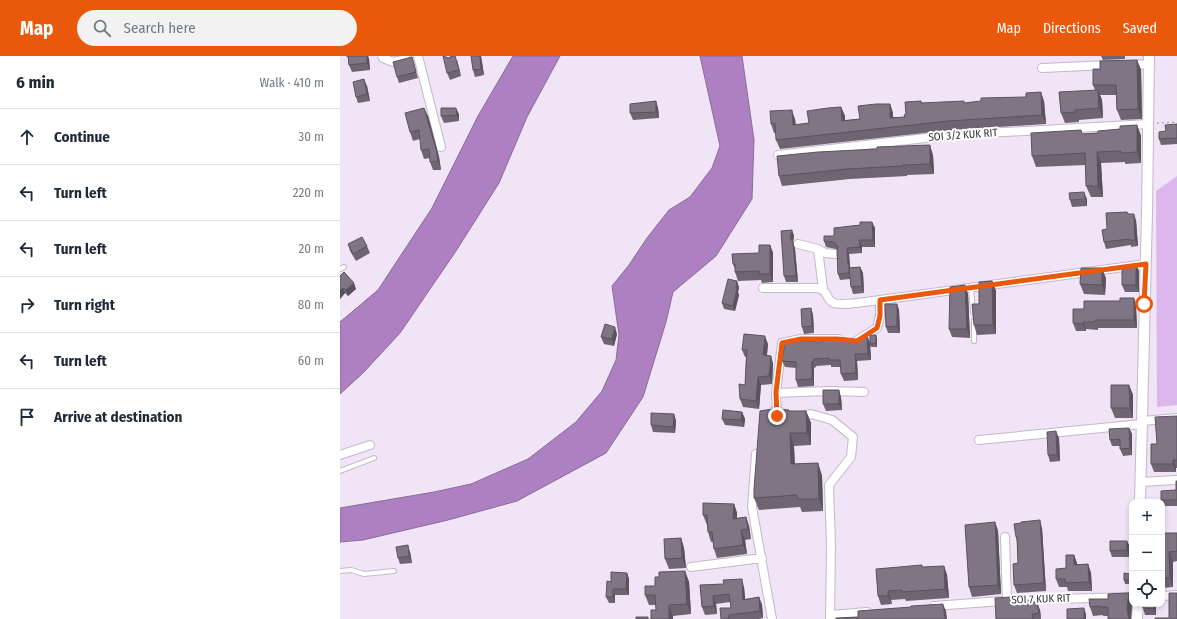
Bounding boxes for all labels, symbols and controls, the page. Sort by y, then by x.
search box [77,10,357,46]
text: Map [20,17,53,40]
icon: search [91,17,113,39]
text: Search here [123,19,196,37]
text: Map [997,20,1021,37]
text: Directions [1043,20,1101,37]
text: Saved [1123,20,1157,37]
text: 6 min [16,72,55,93]
text: Walk · 410 m [260,75,324,90]
icon: ahead [16,126,38,148]
street label: SOI 3/2 KUK RIT [928,126,999,144]
text: Continue [54,128,110,146]
text: 30 m [298,129,324,144]
icon: left [16,182,38,204]
text: Turn left [54,184,107,202]
text: 220 m [293,185,324,200]
icon: left [16,238,38,260]
text: Turn left [54,240,107,258]
text: 20 m [298,241,324,256]
icon: right [16,294,38,316]
route start [1135,295,1153,313]
text: Turn right [54,296,115,314]
text: 80 m [298,297,324,312]
icon: left [16,350,38,372]
text: Turn left [54,352,107,370]
text: 60 m [298,353,324,368]
icon: arrive [16,406,38,428]
route end [768,407,786,425]
text: Arrive at destination [54,408,182,426]
map controls [1129,499,1165,607]
button: + [1129,499,1165,535]
button: − [1129,535,1165,571]
button: locate [1129,571,1165,607]
street label: SOI 7 KUK RIT [1011,591,1072,607]

